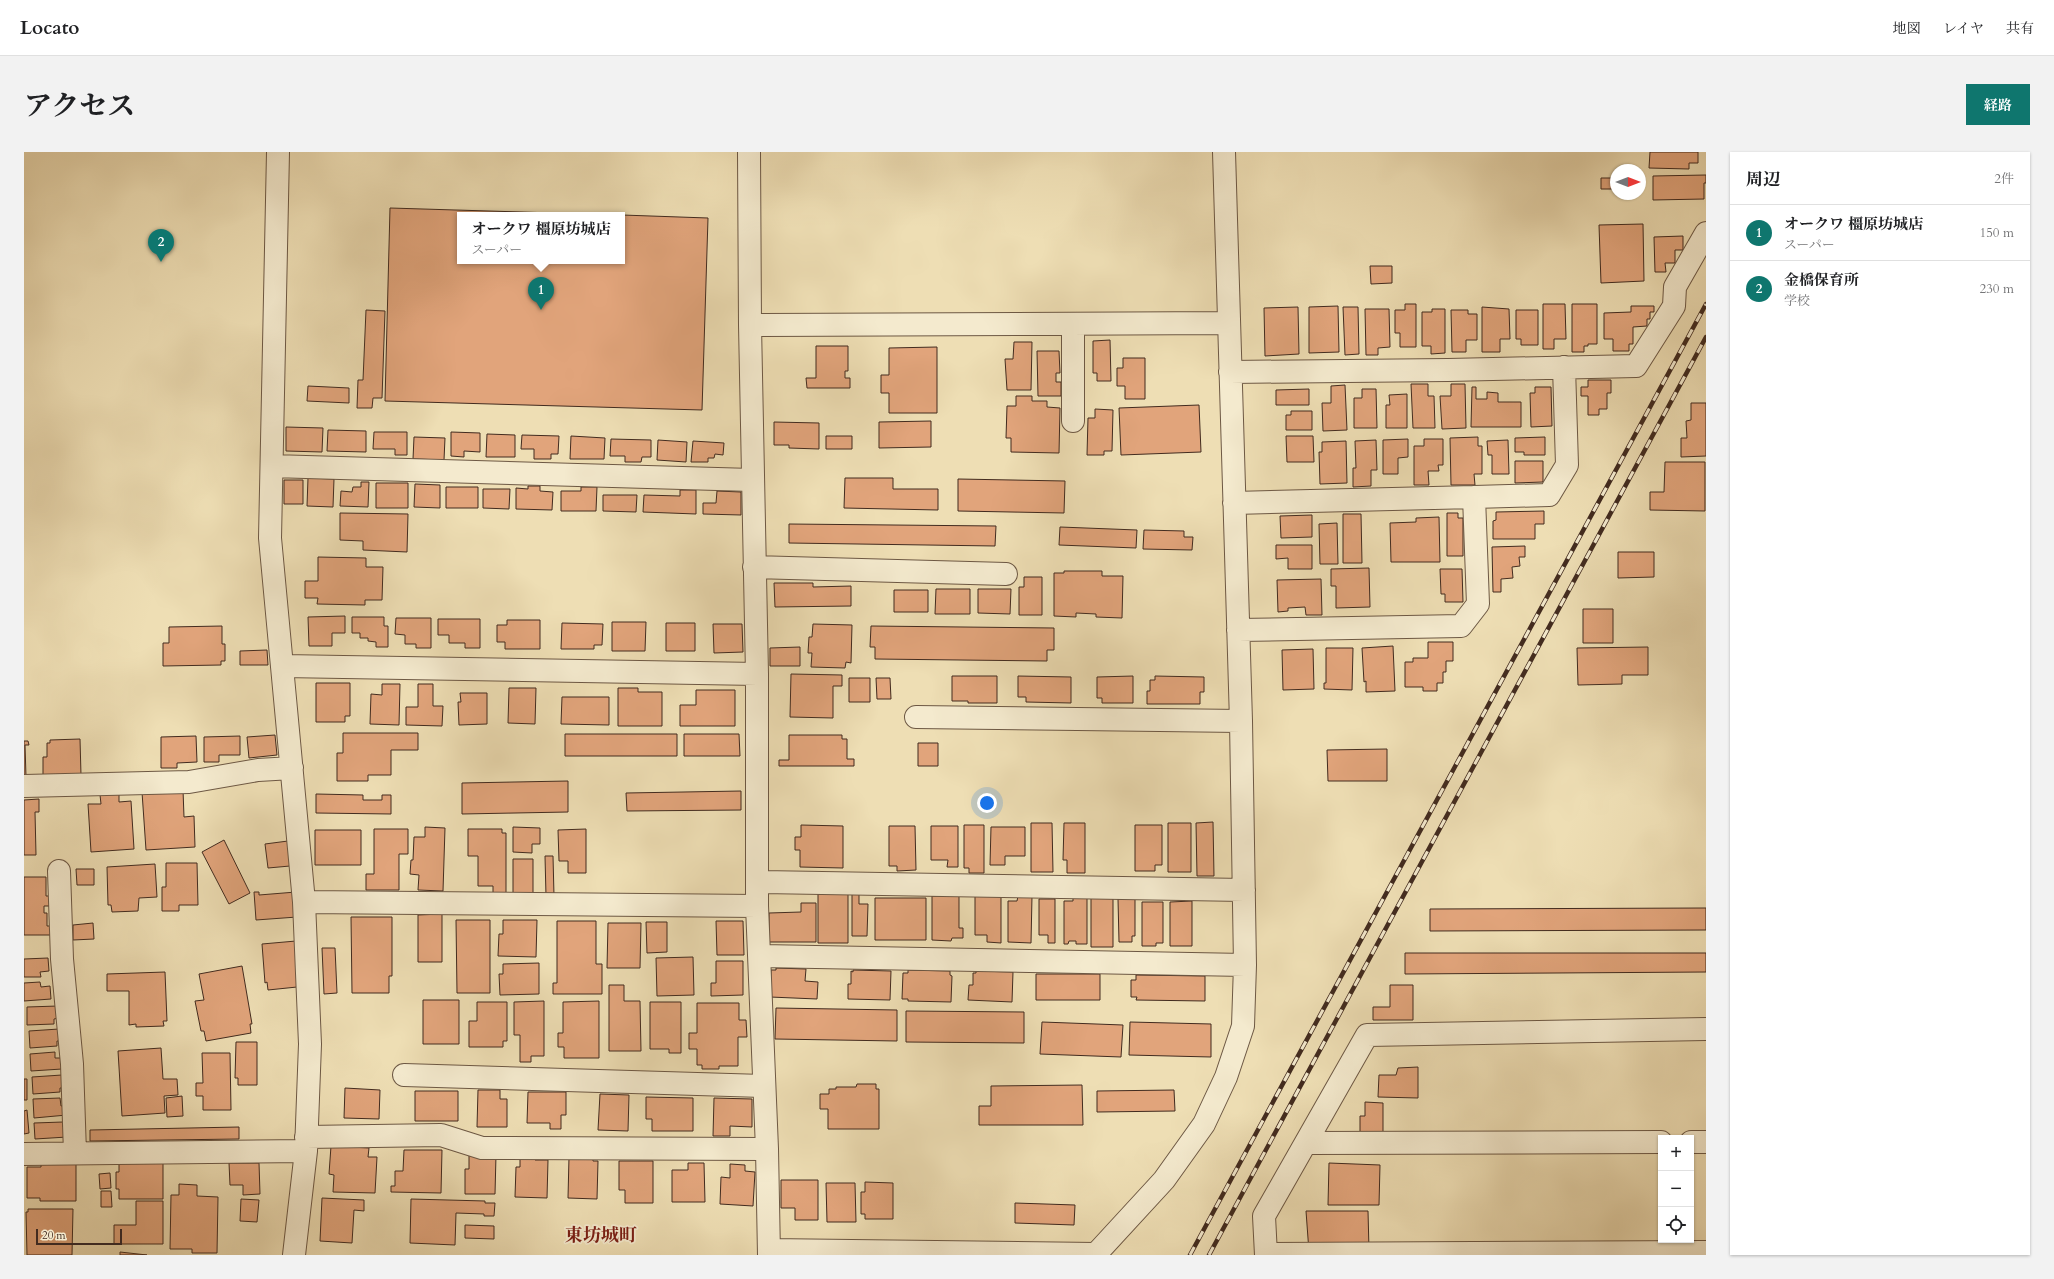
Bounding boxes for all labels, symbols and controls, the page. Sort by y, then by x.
text: Locato [20,15,79,41]
text: 地図 [1893,19,1921,38]
text: レイヤ [1943,19,1984,38]
text: 共有 [2006,19,2034,38]
button: 経路 [1966,84,2030,125]
text: アクセス [24,87,135,125]
north arrow [1610,164,1646,200]
text: 周辺 [1746,168,1780,191]
text: 2件 [1994,170,2014,188]
popup [457,212,625,264]
text: オークワ 橿原坊城店 [1784,214,1923,234]
text: オークワ 橿原坊城店 [471,219,611,239]
text: 1 [1756,224,1762,242]
text: 150 m [1980,224,2014,242]
pin: 2 [148,229,174,262]
text: スーパー [1784,236,1835,254]
text: スーパー [471,241,522,259]
text: 金橋保育所 [1784,270,1859,290]
pin: 1 [528,277,554,310]
text: 2 [1756,280,1762,298]
text: 230 m [1980,280,2014,298]
text: 学校 [1784,292,1810,310]
your location [977,793,997,813]
map controls [1658,1135,1694,1243]
button: + [1658,1135,1694,1171]
button: − [1658,1171,1694,1207]
button: locate [1658,1207,1694,1243]
district label: 東坊城町 [565,1223,637,1248]
scale bar [36,1227,122,1246]
text: 20 m [42,1228,66,1243]

